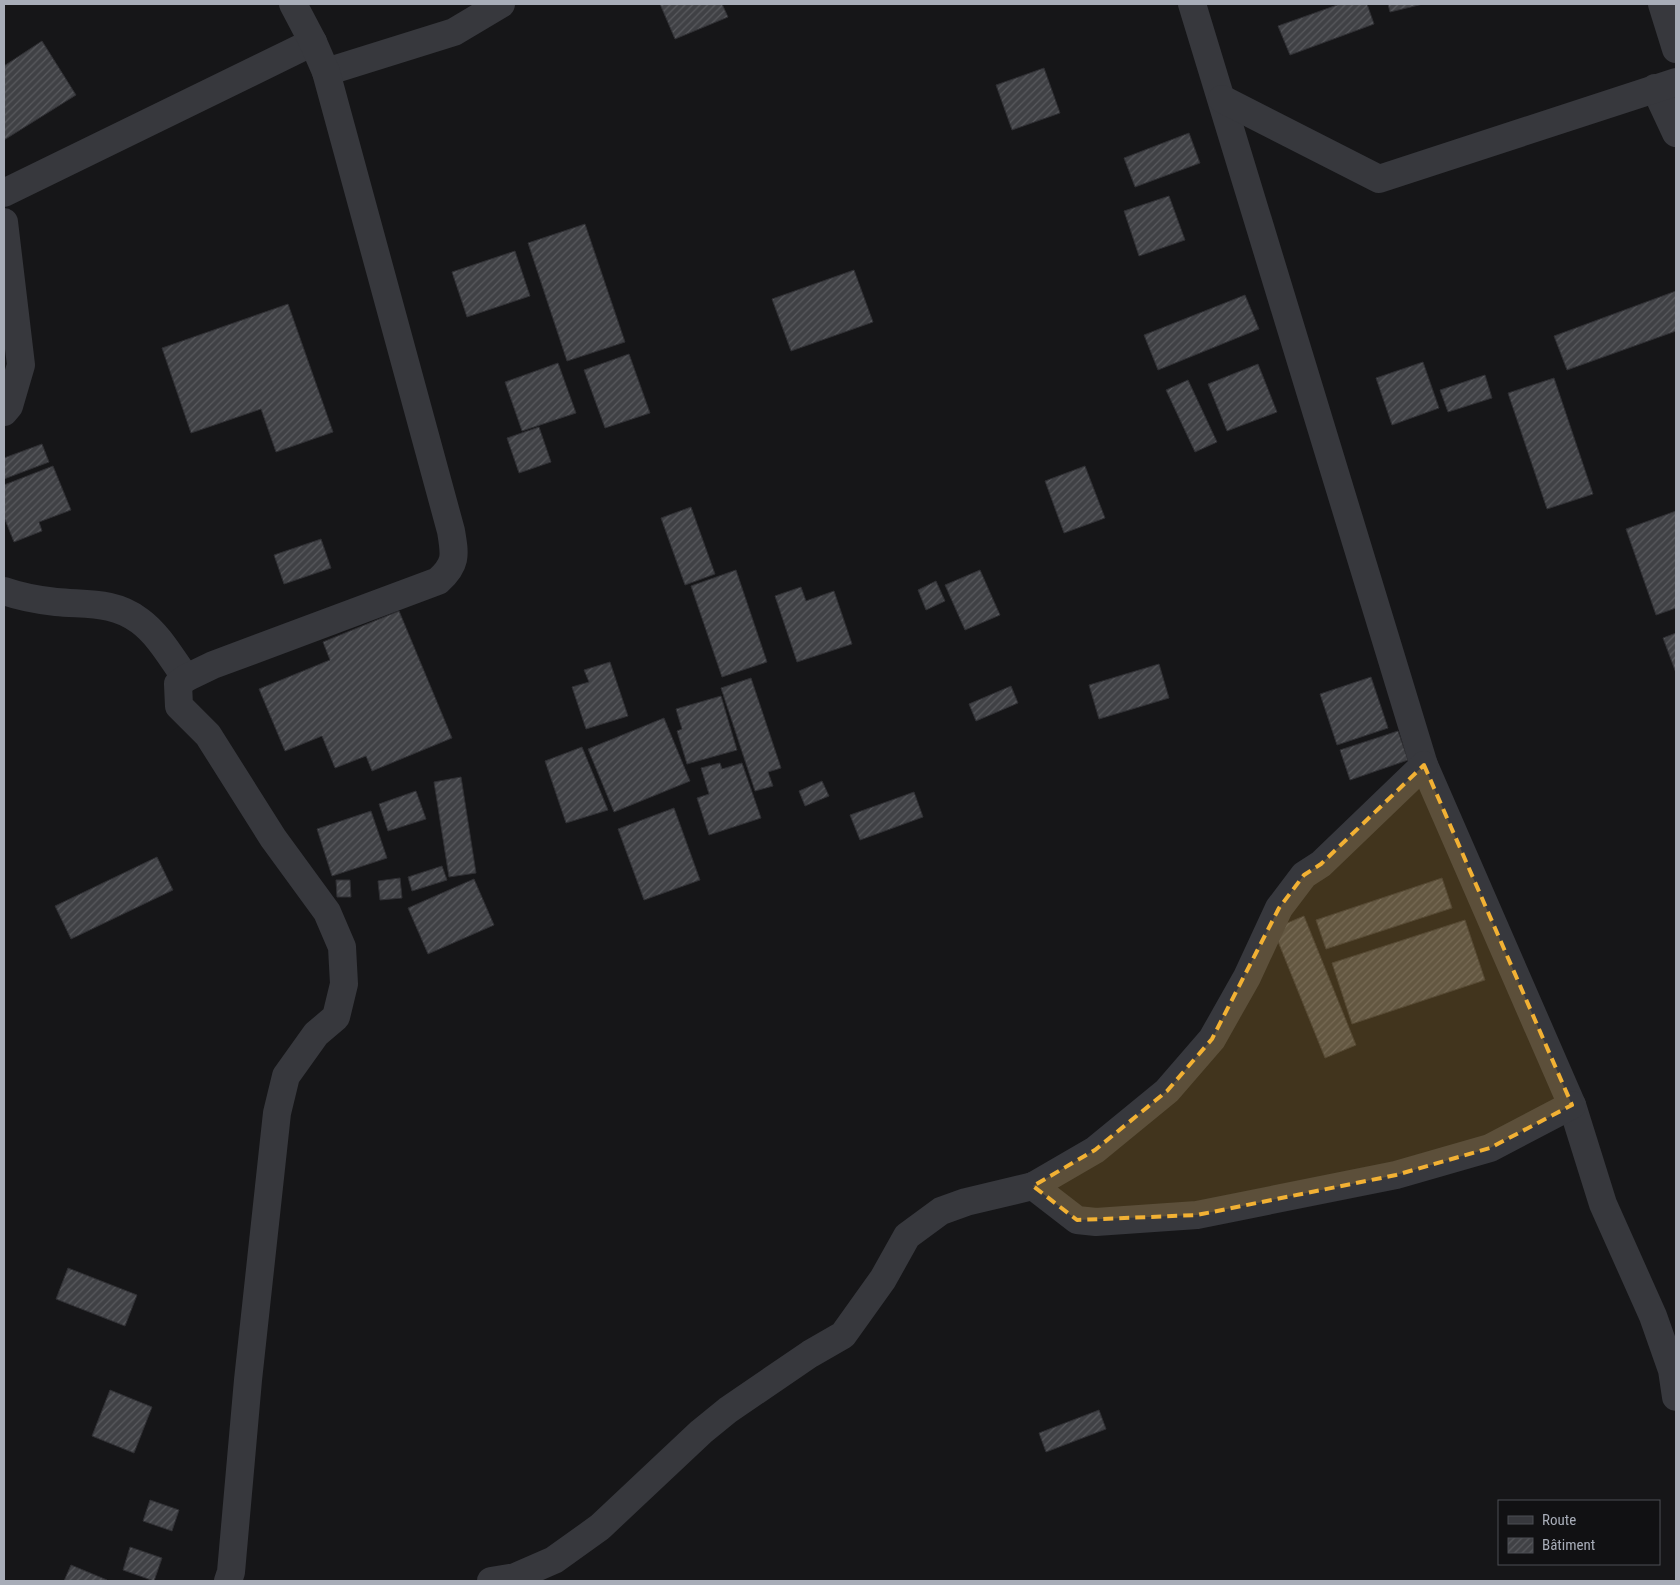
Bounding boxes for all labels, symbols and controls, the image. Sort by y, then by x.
legend [1498,1500,1660,1565]
text: Route [1542,1511,1576,1529]
text: Bâtiment [1542,1536,1595,1554]

